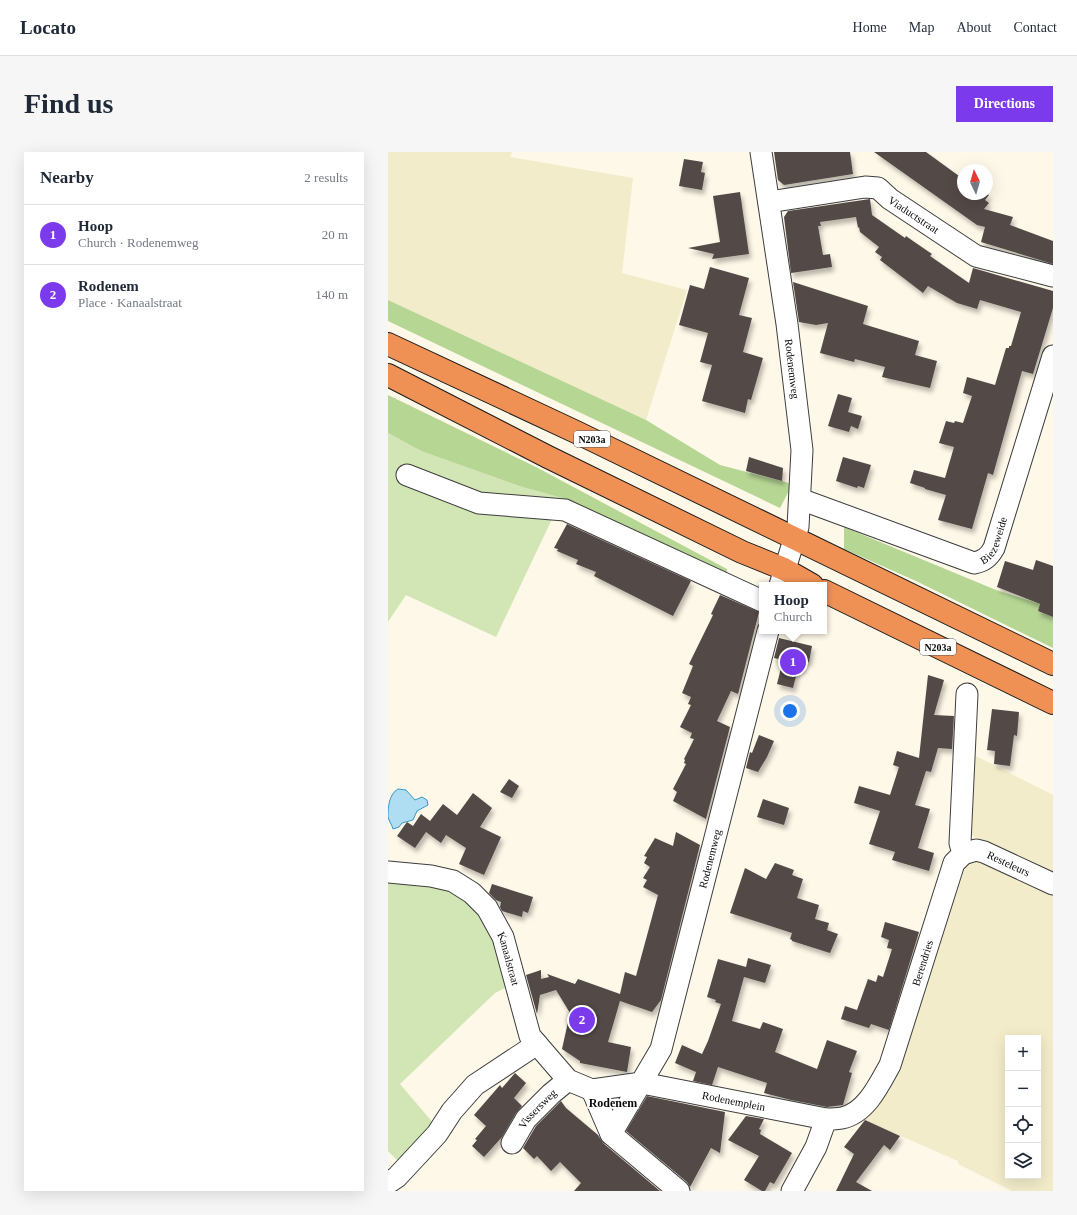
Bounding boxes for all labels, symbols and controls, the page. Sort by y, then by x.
text: Locato [20,17,76,38]
text: Home [853,20,887,35]
text: Map [909,20,934,35]
text: About [956,20,991,35]
text: Contact [1013,20,1057,35]
button: Directions [956,86,1053,122]
text: Find us [24,88,114,119]
north arrow [957,164,993,200]
text: Nearby [40,168,94,187]
text: 2 results [304,170,348,185]
street label: Viaductstraat [886,194,941,236]
text: Hoop [78,218,113,234]
text: 1 [50,227,56,242]
text: 20 m [322,227,348,242]
text: Church · Rodenemweg [78,235,199,250]
text: Rodenem [78,278,139,294]
text: 2 [50,287,56,302]
text: 140 m [315,287,348,302]
text: Place · Kanaalstraat [78,295,182,310]
street label: Rodenemweg [783,338,802,400]
road number: N203a [574,431,610,447]
street label: Biezeweide [978,515,1009,566]
popup [759,582,827,634]
text: Hoop [774,592,809,608]
text: Church [774,609,812,624]
road number: N203a [920,639,956,655]
pin: 1 [780,647,806,677]
your location [780,701,800,721]
street label: Rodenemweg [696,827,723,890]
street label: Resteleurs [985,848,1032,879]
street label: Kanaalstraat [495,930,522,987]
street label: Berendries [909,938,935,987]
pin: 2 [569,1005,595,1035]
map controls [1005,1035,1041,1179]
button: + [1005,1035,1041,1071]
button: − [1005,1071,1041,1107]
street label: Vissersweg [516,1086,559,1131]
street label: Rodenemplein [701,1089,767,1113]
district label: Rodenem [589,1096,637,1110]
button: locate [1005,1107,1041,1143]
button: layers [1005,1143,1041,1179]

